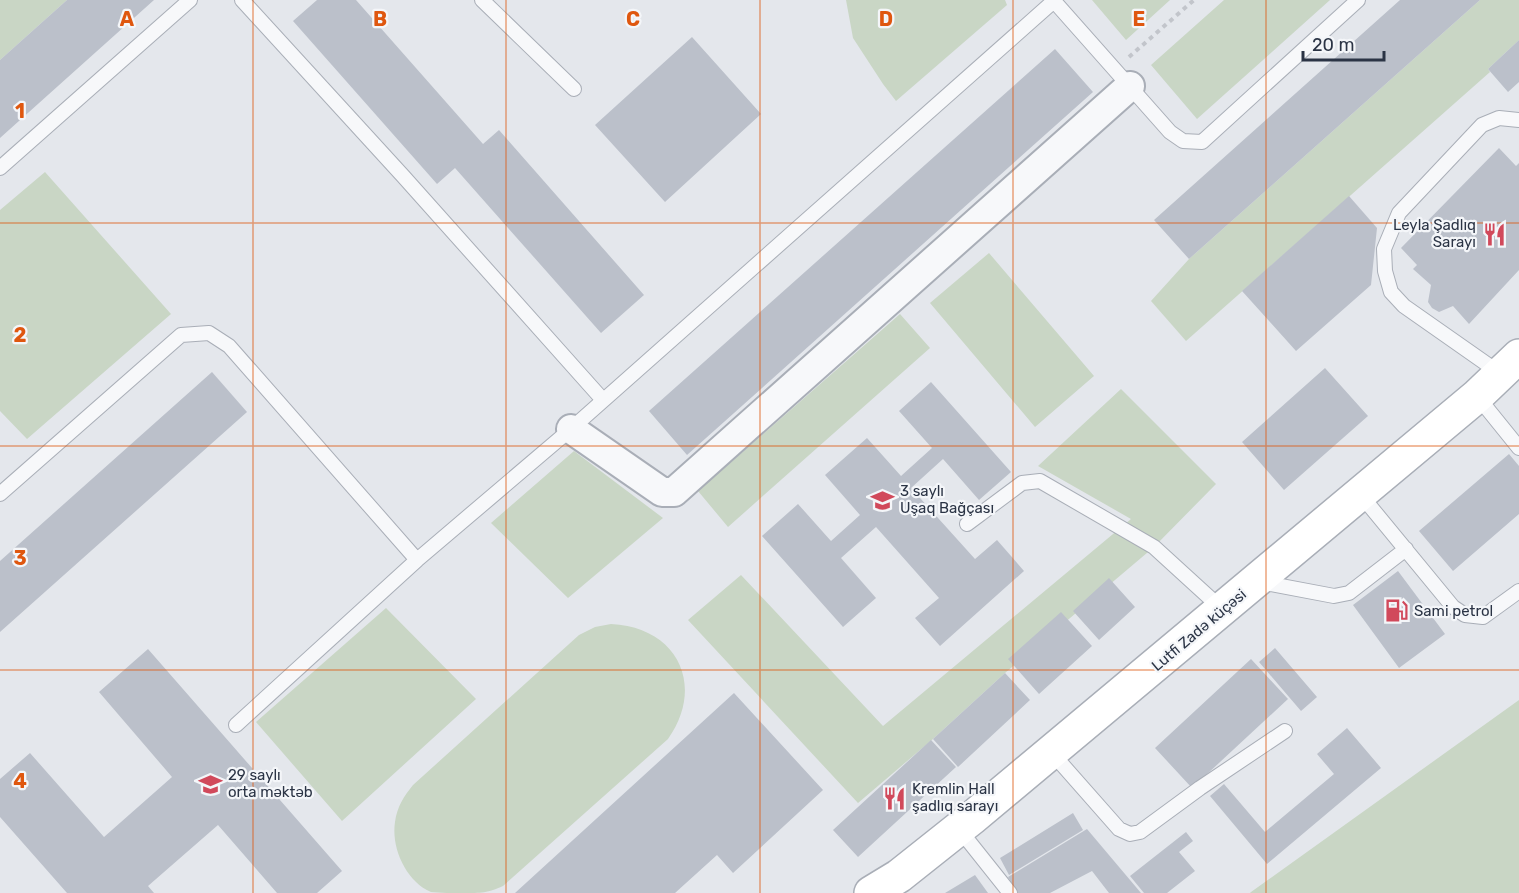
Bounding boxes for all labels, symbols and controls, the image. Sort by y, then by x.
text: A [120,7,135,31]
text: B [373,7,387,31]
text: C [626,7,640,31]
text: D [879,7,893,31]
text: E [1133,7,1145,31]
scale bar [1303,24,1384,62]
text: 20 m [1312,34,1354,56]
text: 1 [15,99,25,123]
place label: Leyla Şadlıq Sarayı [1393,216,1476,251]
restaurant icon: Leyla Şadlıq Sarayı [1481,221,1507,247]
text: 2 [14,323,27,347]
place label: 3 saylı Uşaq Bağçası [900,482,994,517]
school or university icon: 3 saylı Uşaq Bağçası [869,487,895,513]
text: 3 [13,546,27,570]
street label: Lutfi Zadə küçəsi [1148,585,1250,675]
fuel station icon: Sami petrol [1383,598,1409,624]
place label: Sami petrol [1414,602,1493,620]
place label: 29 saylı orta məktəb [228,766,313,801]
text: 4 [13,769,27,793]
school or university icon: 29 saylı orta məktəb [197,771,223,797]
place label: Kremlin Hall şadlıq sarayı [912,780,998,815]
restaurant icon: Kremlin Hall şadlıq sarayı [881,785,907,811]

